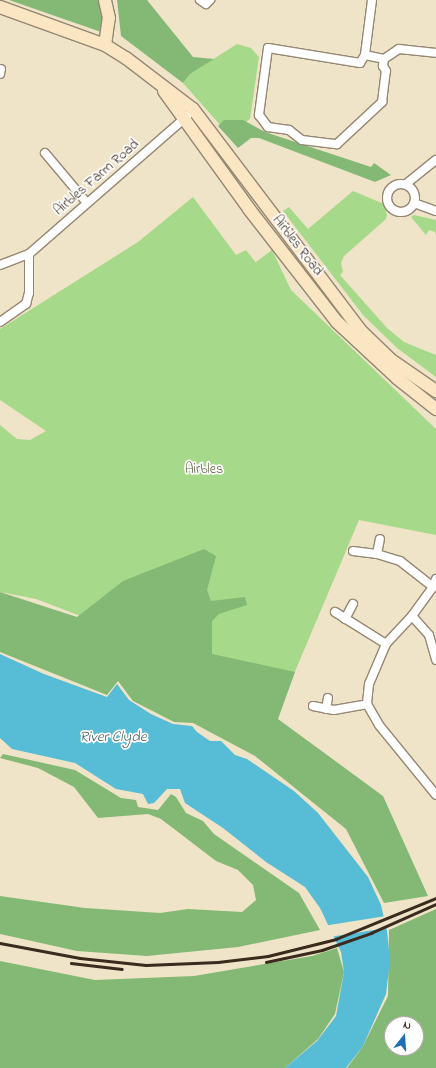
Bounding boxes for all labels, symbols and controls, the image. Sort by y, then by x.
street label: Airbles Farm Road [51,136,143,220]
street label: Airbles Road [268,212,326,280]
park label: Airbles [185,462,223,478]
water label: River Clyde [79,729,147,747]
north arrow [384,1016,424,1056]
text: N [401,1017,413,1034]

